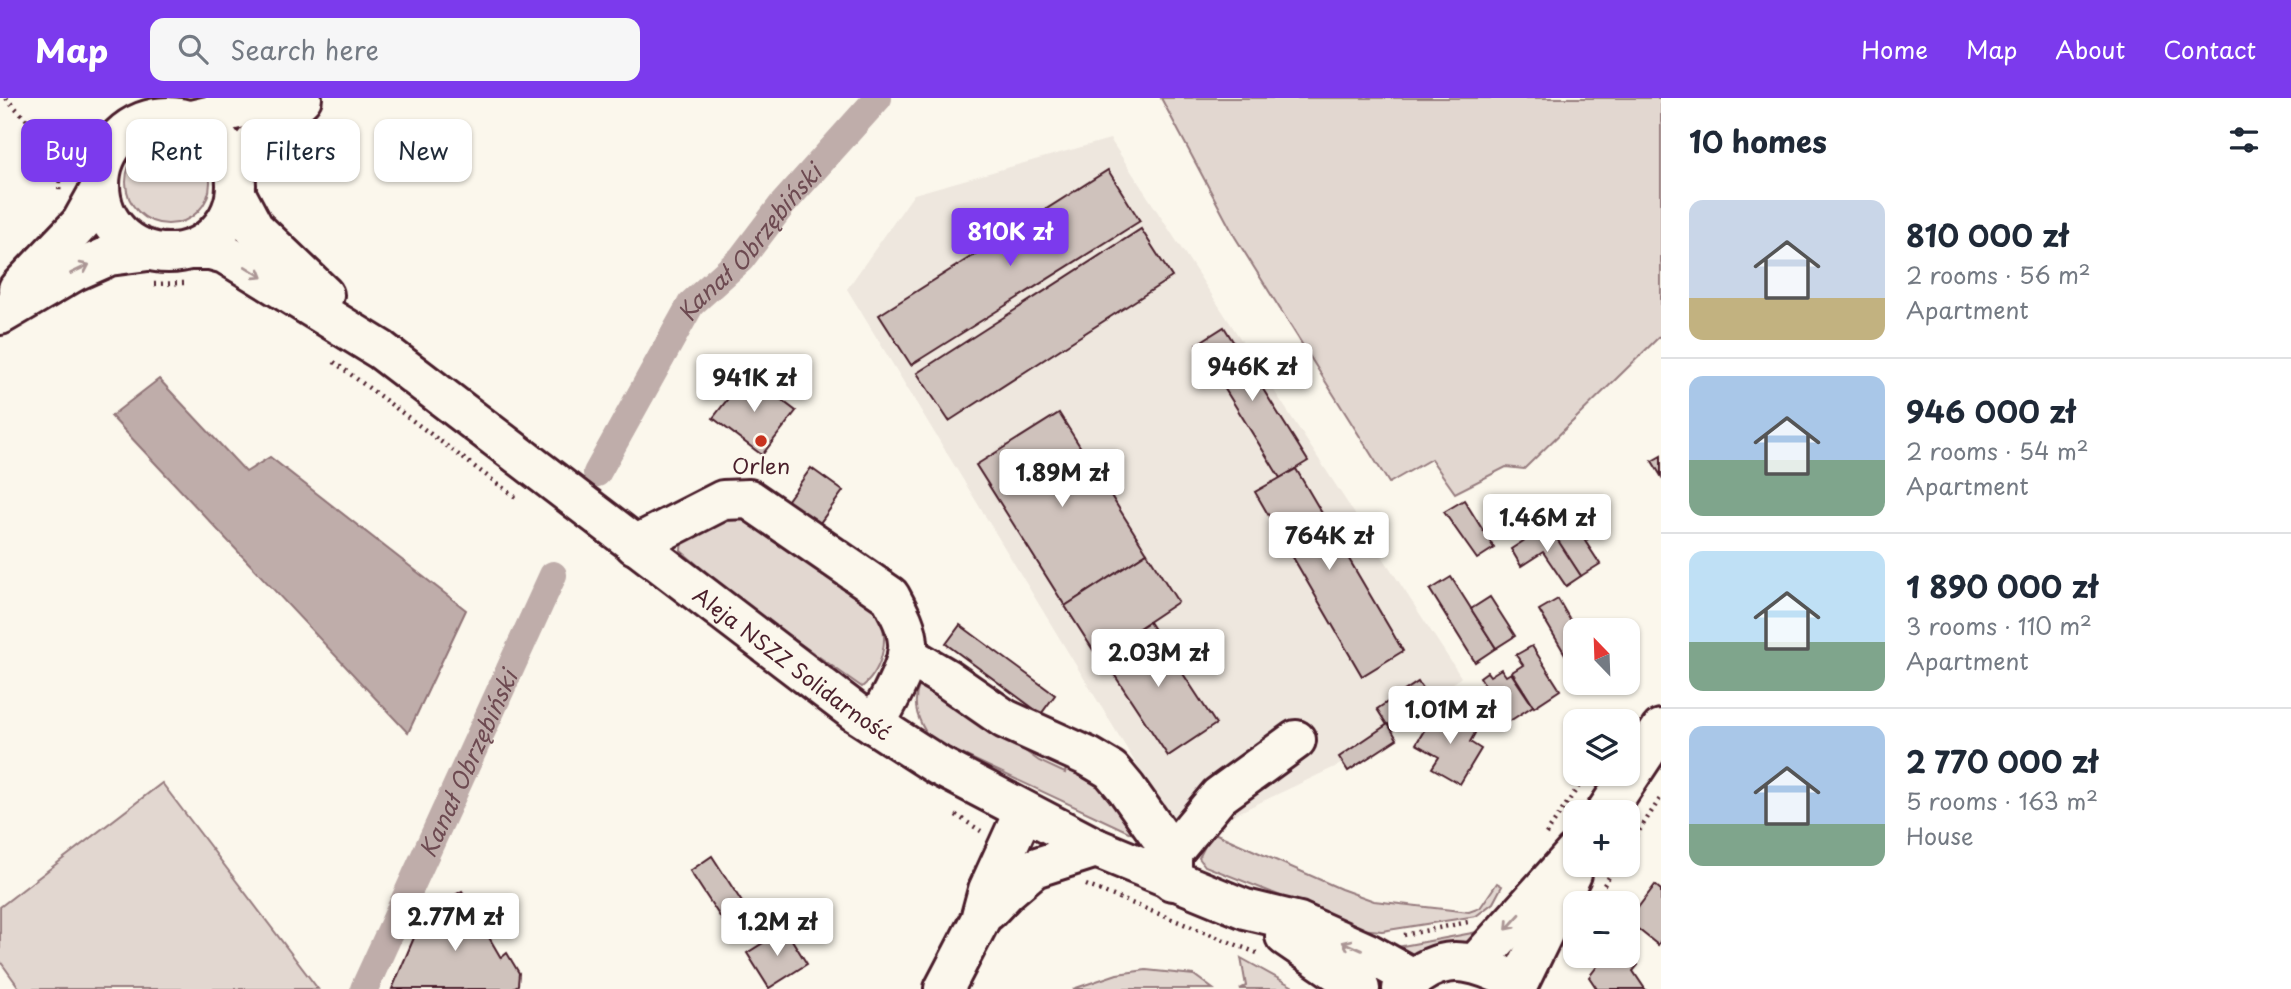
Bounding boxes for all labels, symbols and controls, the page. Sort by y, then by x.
search box [150,18,640,81]
text: Map [35,24,108,74]
icon: search [174,30,212,68]
text: Search here [230,30,379,69]
text: Home [1861,31,1928,67]
text: Map [1966,31,2017,67]
text: About [2055,31,2125,67]
text: Contact [2163,31,2256,67]
text: 10 homes [1689,118,1827,163]
chip: Buy [21,119,112,182]
chip: Rent [126,119,227,182]
chip: Filters [241,119,360,182]
chip: New [374,119,472,182]
icon: filters [2225,121,2263,159]
water label: Kanał Obrzębiński [668,153,831,327]
pin: 810K zł [945,208,1075,268]
text: 810 000 zł [1906,212,2068,257]
text: 810K zł [968,213,1052,248]
icon: home [1745,228,1829,312]
text: 2 rooms · 56 m² [1906,257,2091,292]
one-way arrow [69,262,90,276]
one-way arrow [243,265,263,279]
text: Apartment [1906,292,2029,327]
pin: 946K zł [1187,344,1317,403]
text: 946K zł [1208,348,1297,383]
pin: 941K zł [689,354,819,414]
text: 941K zł [712,359,796,394]
text: 946 000 zł [1906,388,2075,433]
icon: home [1745,404,1829,488]
marker: Orlen [753,433,769,449]
text: 2 rooms · 54 m² [1906,433,2089,468]
place label: Orlen [732,449,790,481]
pin: 1.89M zł [990,450,1134,509]
text: 1.89M zł [1015,454,1109,489]
text: Apartment [1906,468,2029,503]
pin: 1.46M zł [1475,494,1619,554]
text: 1.46M zł [1499,499,1595,534]
pin: 764K zł [1264,512,1394,572]
text: 764K zł [1285,517,1373,552]
text: 1 890 000 zł [1906,563,2098,608]
street label: Aleja NSZZ Solidarność [687,578,898,748]
icon: home [1745,579,1829,663]
text: 3 rooms · 110 m² [1906,608,2092,643]
north arrow [1563,618,1640,695]
map controls [1563,618,1640,968]
pin: 2.03M zł [1086,630,1230,689]
text: 2.03M zł [1107,634,1209,669]
text: Apartment [1906,643,2029,678]
water label: Kanał Obrzębiński [409,661,526,863]
pin: 1.01M zł [1378,686,1522,746]
text: 1.01M zł [1404,691,1496,726]
button: layers [1563,709,1640,786]
text: 2 770 000 zł [1906,738,2098,783]
icon: home [1745,754,1829,838]
text: 5 rooms · 163 m² [1906,783,2098,818]
button: + [1563,800,1640,877]
text: House [1906,818,1973,853]
button: − [1563,891,1640,968]
pin: 2.77M zł [383,894,527,953]
text: 2.77M zł [407,898,503,933]
pin: 1.2M zł [712,898,842,958]
text: 1.2M zł [737,903,817,938]
one-way arrow [1505,912,1521,930]
one-way arrow [1342,939,1364,952]

